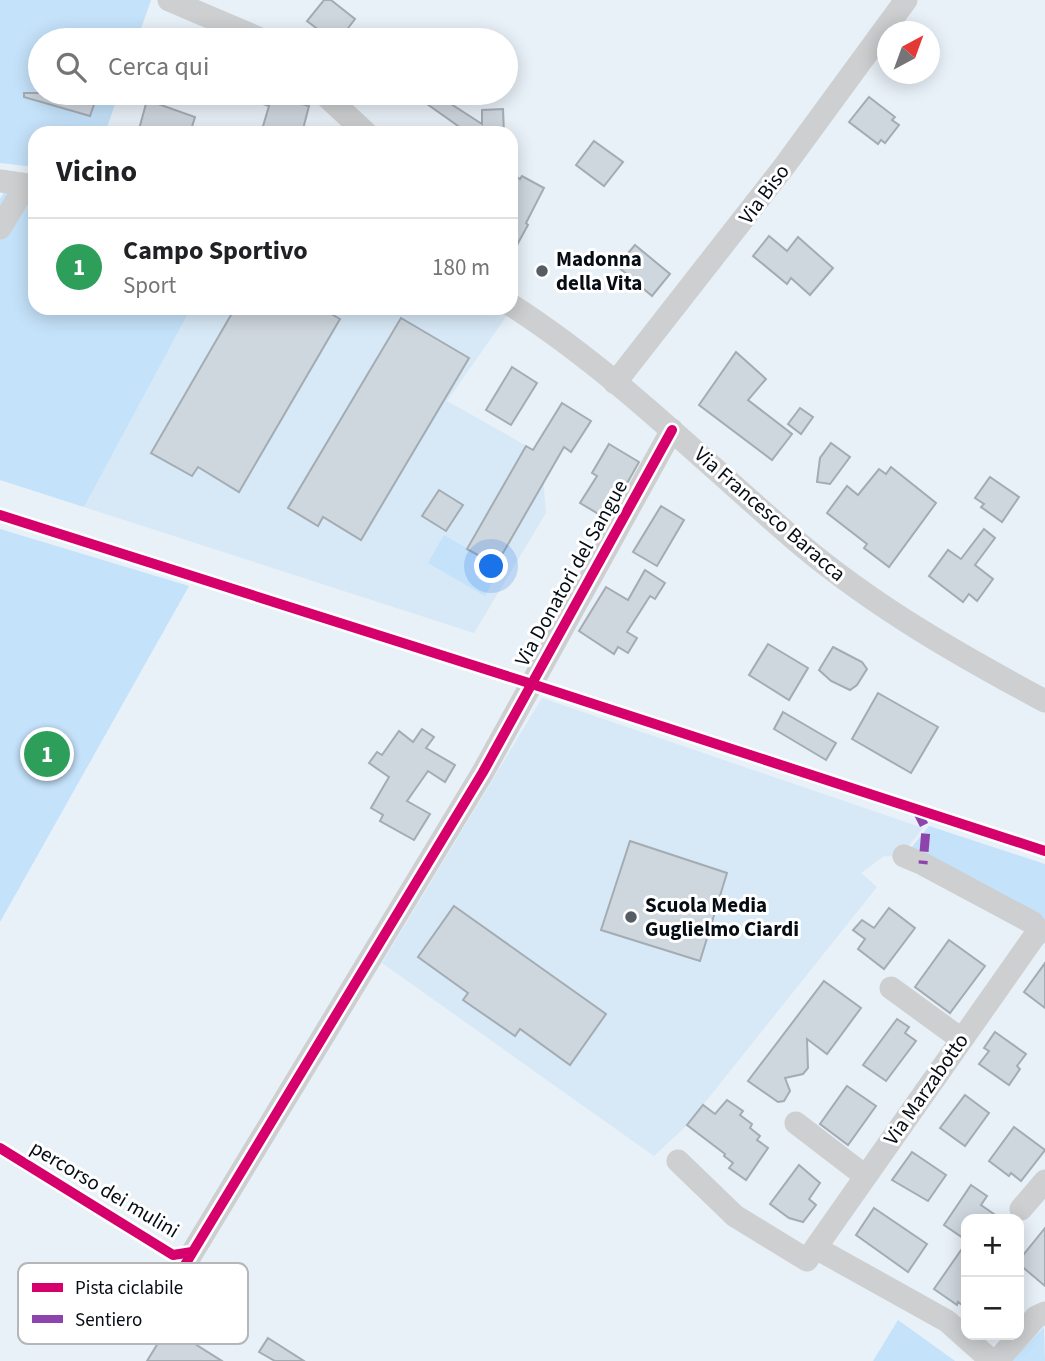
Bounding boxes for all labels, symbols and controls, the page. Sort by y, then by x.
north arrow [877,21,940,84]
search box [28,28,518,105]
icon: search [52,48,90,86]
text: Cerca qui [108,48,209,85]
text: Vicino [56,150,137,193]
street label: Via Biso [731,158,797,230]
text: Campo Sportivo [123,232,308,269]
place label: Madonna della Vita [556,244,642,298]
text: 1 [73,251,85,284]
text: 180 m [432,251,490,284]
marker: Madonna della Vita [534,263,550,279]
text: Sport [123,269,176,302]
street label: Via Francesco Baracca [688,440,852,588]
street label: Via Donatori del Sangue [507,474,635,672]
your location [474,549,508,583]
pin: 1 [24,728,70,780]
place label: Scuola Media Guglielmo Ciardi [645,890,799,944]
marker: Scuola Media Guglielmo Ciardi [623,909,639,925]
street label: Via Marzabotto [876,1027,976,1151]
street label: percorso dei mulini [25,1133,185,1245]
map controls [961,1214,1024,1340]
button: + [961,1214,1024,1277]
legend [18,1263,248,1344]
text: Pista ciclabile [75,1275,183,1302]
button: − [961,1277,1024,1340]
text: Sentiero [75,1307,142,1334]

